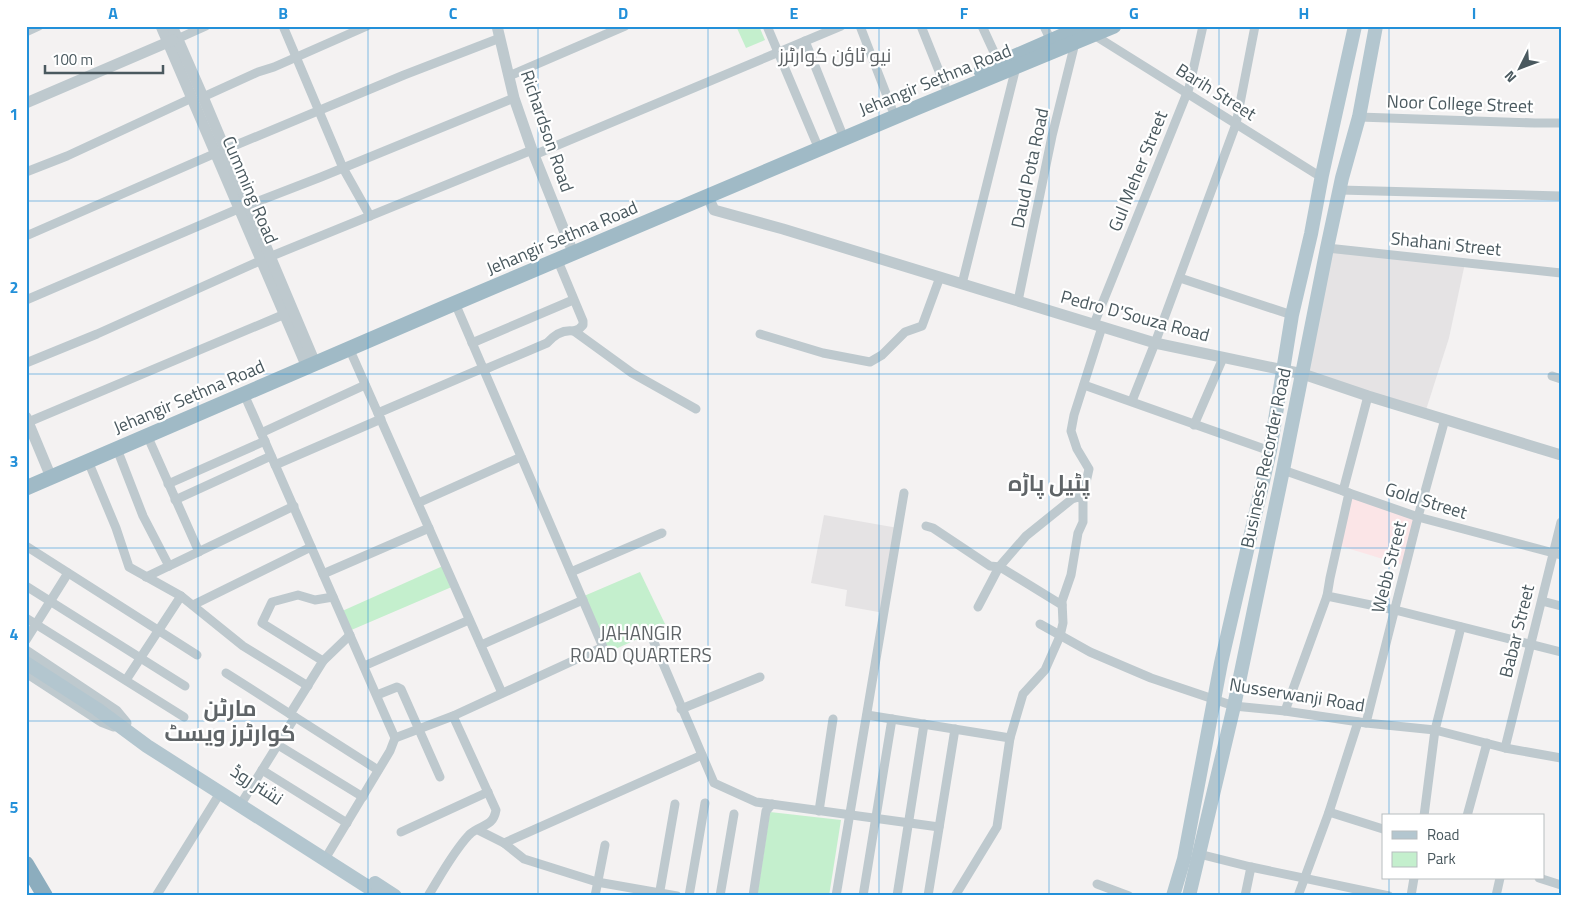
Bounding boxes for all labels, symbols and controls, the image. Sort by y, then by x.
text: A [108,1,118,25]
text: B [278,1,288,25]
text: C [449,1,458,25]
text: D [618,1,628,25]
text: E [790,1,799,25]
text: F [960,1,969,25]
text: G [1129,1,1139,25]
text: H [1299,1,1309,25]
text: I [1472,1,1476,25]
street label: Jehangir Sethna Road [855,37,1015,122]
district label: نیو ٹاؤن کوارٹرز [778,40,891,69]
scale bar [45,42,162,74]
north arrow [1494,42,1544,92]
text: 100 m [52,48,93,71]
street label: Barih Street [1171,56,1262,127]
street label: Richardson Road [514,66,581,196]
text: N [1499,66,1521,88]
street label: Noor College Street [1386,87,1534,120]
text: 1 [10,102,18,126]
street label: Daud Pota Road [1004,105,1055,230]
street label: Gul Meher Street [1101,106,1174,235]
street label: Cumming Road [216,132,285,248]
street label: Jehangir Sethna Road [482,193,642,282]
street label: Shahani Street [1389,224,1503,263]
text: 2 [10,275,18,299]
street label: Pedro D'Souza Road [1058,283,1213,348]
street label: Jehangir Sethna Road [109,352,269,441]
street label: Business Recorder Road [1233,365,1298,550]
text: 3 [10,449,18,473]
district label: پٹیل پاڑہ [1008,466,1090,500]
street label: Gold Street [1382,475,1471,526]
street label: Webb Street [1364,517,1413,616]
street label: Babar Street [1492,581,1541,680]
district label: JAHANGIR ROAD QUARTERS [570,618,712,669]
text: 4 [10,622,19,646]
street label: Nusserwanji Road [1227,670,1367,719]
district label: مارٹن کوارٹرز ویسٹ [164,691,296,750]
street label: نشتر روڈ [226,757,289,812]
text: 5 [10,795,19,819]
legend [1382,814,1544,880]
text: Road [1427,823,1459,846]
text: Park [1427,847,1456,870]

